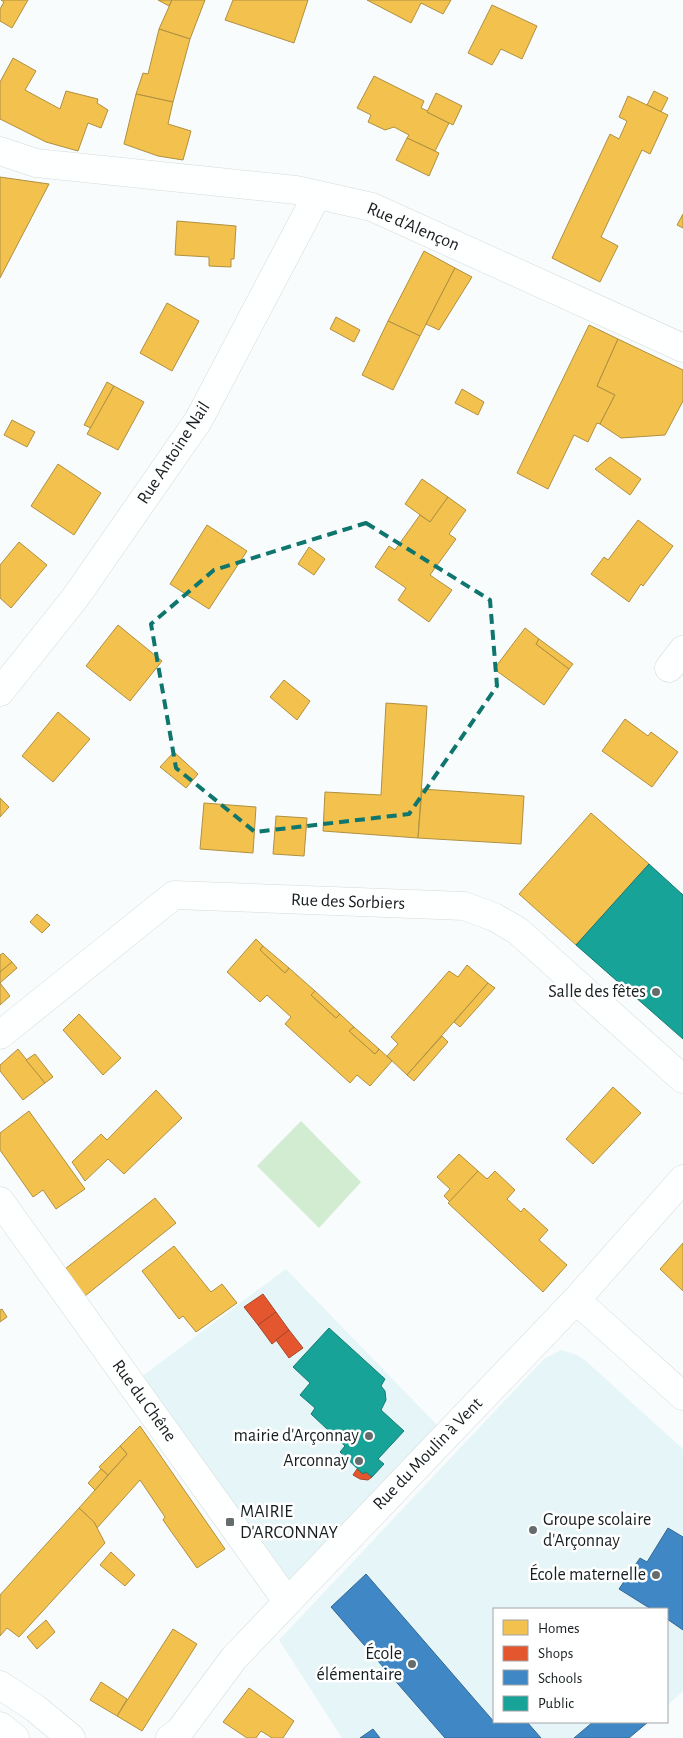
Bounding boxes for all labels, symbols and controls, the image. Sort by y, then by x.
street label: Rue d'Alençon [364,199,462,255]
street label: Rue Antoine Nail [134,399,214,507]
street label: Rue des Sorbiers [291,891,405,913]
place label: Salle des fêtes [548,983,646,1001]
marker: Salle des fêtes [650,986,662,998]
street label: Rue du Chêne [108,1357,180,1445]
street label: Rue du Moulin à Vent [370,1394,486,1514]
place label: mairie d'Arçonnay [233,1427,359,1445]
marker: mairie d'Arçonnay [363,1430,375,1442]
place label: Arconnay [283,1452,349,1470]
marker: Arconnay [353,1455,365,1467]
place label: MAIRIE D'ARCONNAY [240,1503,338,1542]
place label: Groupe scolaire d'Arçonnay [543,1511,651,1550]
marker: MAIRIE D'ARCONNAY [224,1516,236,1528]
marker: Groupe scolaire d'Arçonnay [527,1524,539,1536]
place label: École maternelle [529,1563,646,1584]
marker: École maternelle [650,1569,662,1581]
legend [493,1608,668,1723]
text: Homes [538,1621,580,1636]
place label: École élémentaire [316,1642,402,1684]
text: Shops [538,1646,573,1661]
marker: École élémentaire [406,1658,418,1670]
text: Schools [538,1671,582,1686]
text: Public [538,1696,574,1711]

